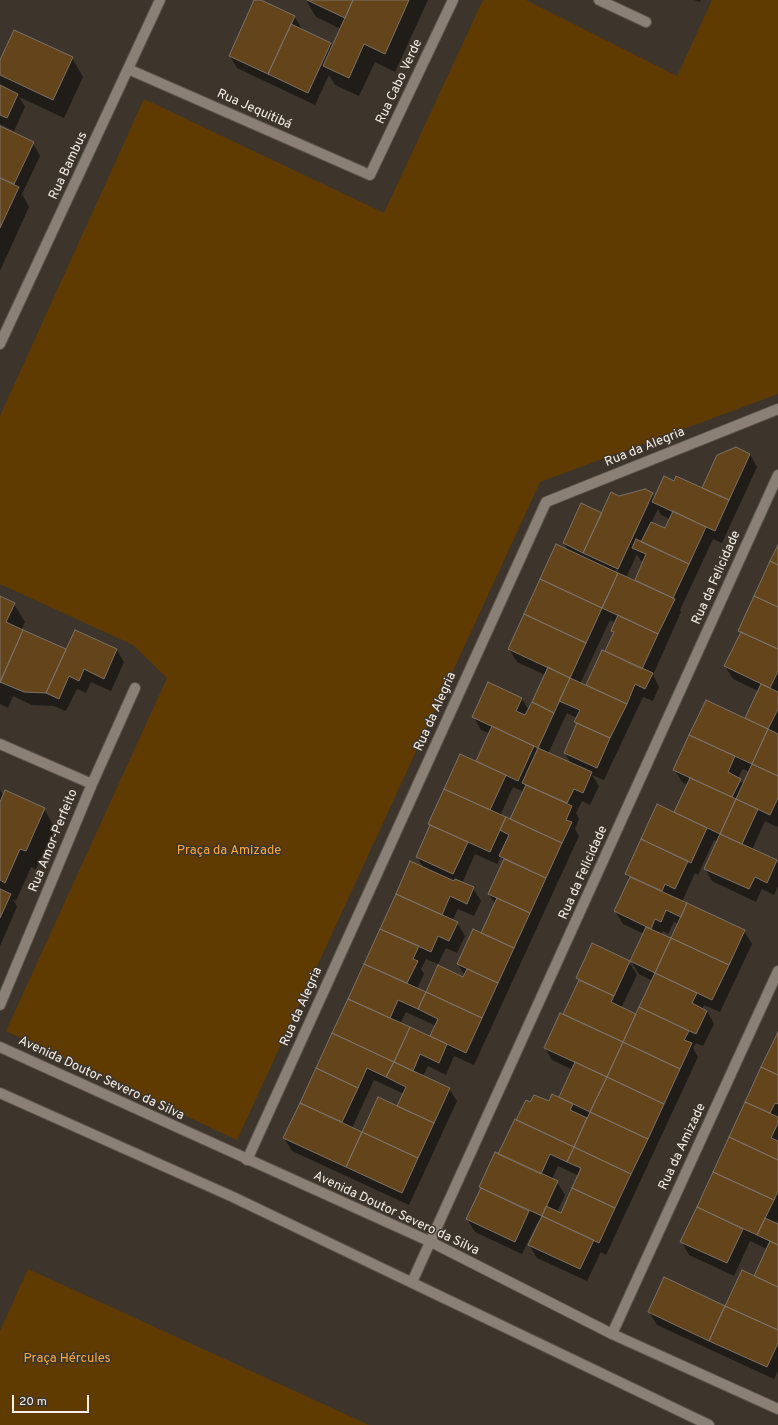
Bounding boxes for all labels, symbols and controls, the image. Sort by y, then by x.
street label: Rua Cabo Verde [373,37,427,127]
street label: Rua Jequitibá [214,87,294,133]
street label: Rua Bambus [46,130,92,202]
street label: Rua da Alegria [603,425,687,471]
street label: Rua da Felicidade [689,529,745,627]
street label: Rua da Alegria [412,670,460,754]
street label: Rua Amor-Perfeito [26,787,82,895]
street label: Rua da Felicidade [556,824,612,922]
park label: Praça da Amizade [177,843,281,859]
street label: Rua da Alegria [278,965,326,1049]
street label: Avenida Doutor Severo da Silva [16,1034,186,1124]
street label: Rua da Amizade [656,1101,710,1193]
street label: Avenida Doutor Severo da Silva [311,1169,481,1259]
park label: Praça Hércules [23,1351,111,1367]
scale bar [14,1387,91,1413]
text: 20 m [19,1394,47,1410]

